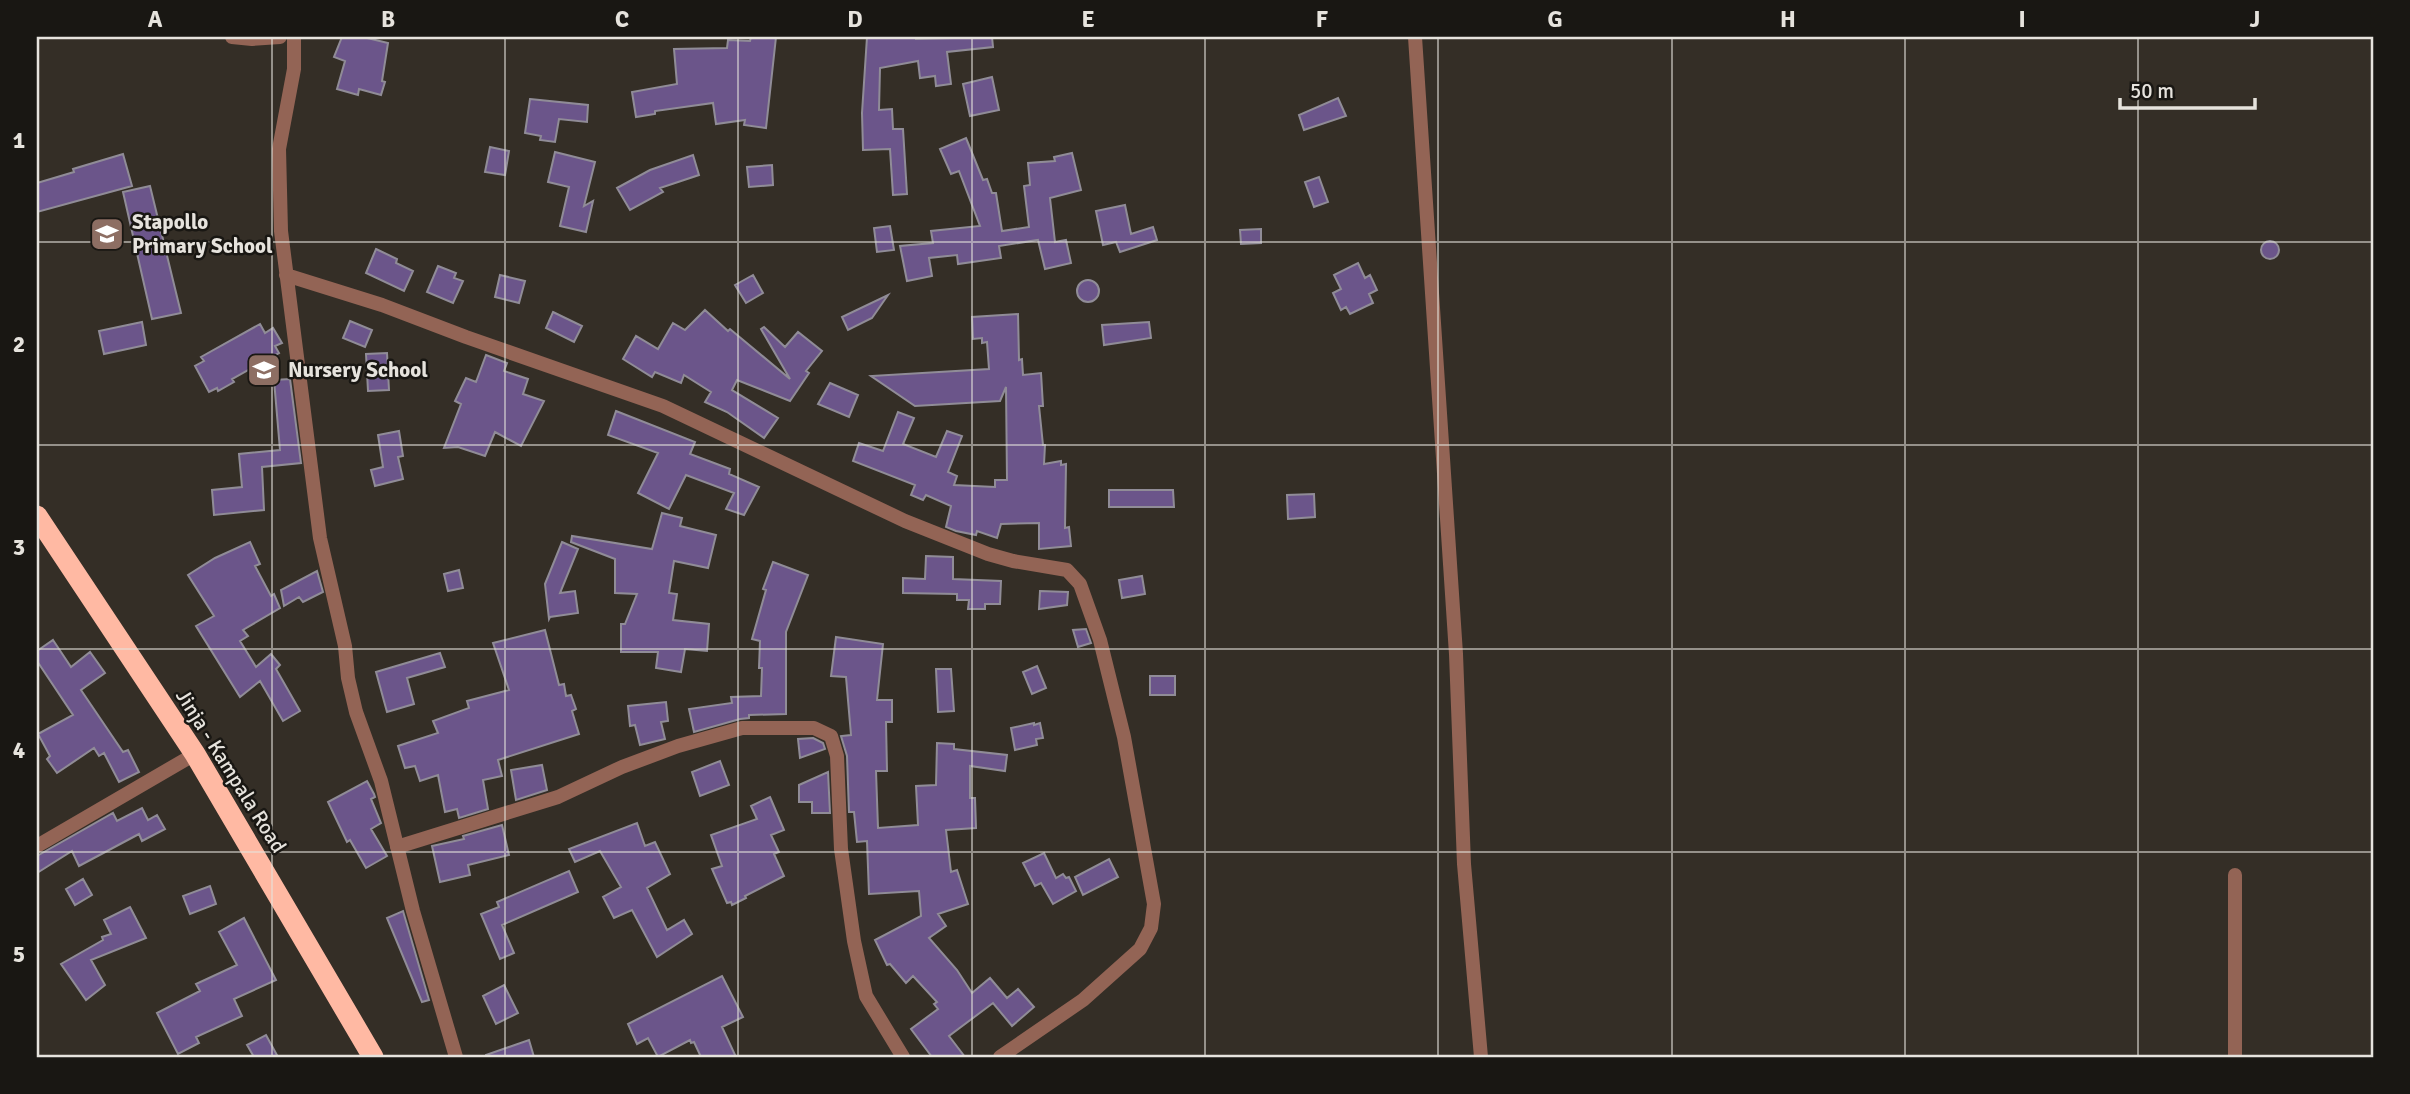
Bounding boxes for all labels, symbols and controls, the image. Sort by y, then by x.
text: A [148,5,163,34]
text: B [381,5,395,34]
text: C [615,5,629,34]
text: D [847,5,863,34]
text: E [1081,5,1095,34]
text: F [1316,5,1328,34]
text: G [1547,5,1563,34]
text: H [1780,5,1796,34]
text: I [2018,5,2026,34]
text: J [2250,5,2260,34]
scale bar [2120,66,2254,110]
text: 50 m [2130,78,2174,104]
text: 1 [13,126,25,155]
place label: Stapollo Primary School [132,209,273,259]
school or university icon: Stapollo Primary School [88,215,126,253]
text: 2 [13,330,25,359]
school or university icon: Nursery School [245,351,283,389]
place label: Nursery School [288,357,428,383]
text: 3 [13,533,25,562]
street label: Jinja - Kampala Road [170,685,292,857]
text: 4 [13,736,25,765]
text: 5 [13,940,25,969]

